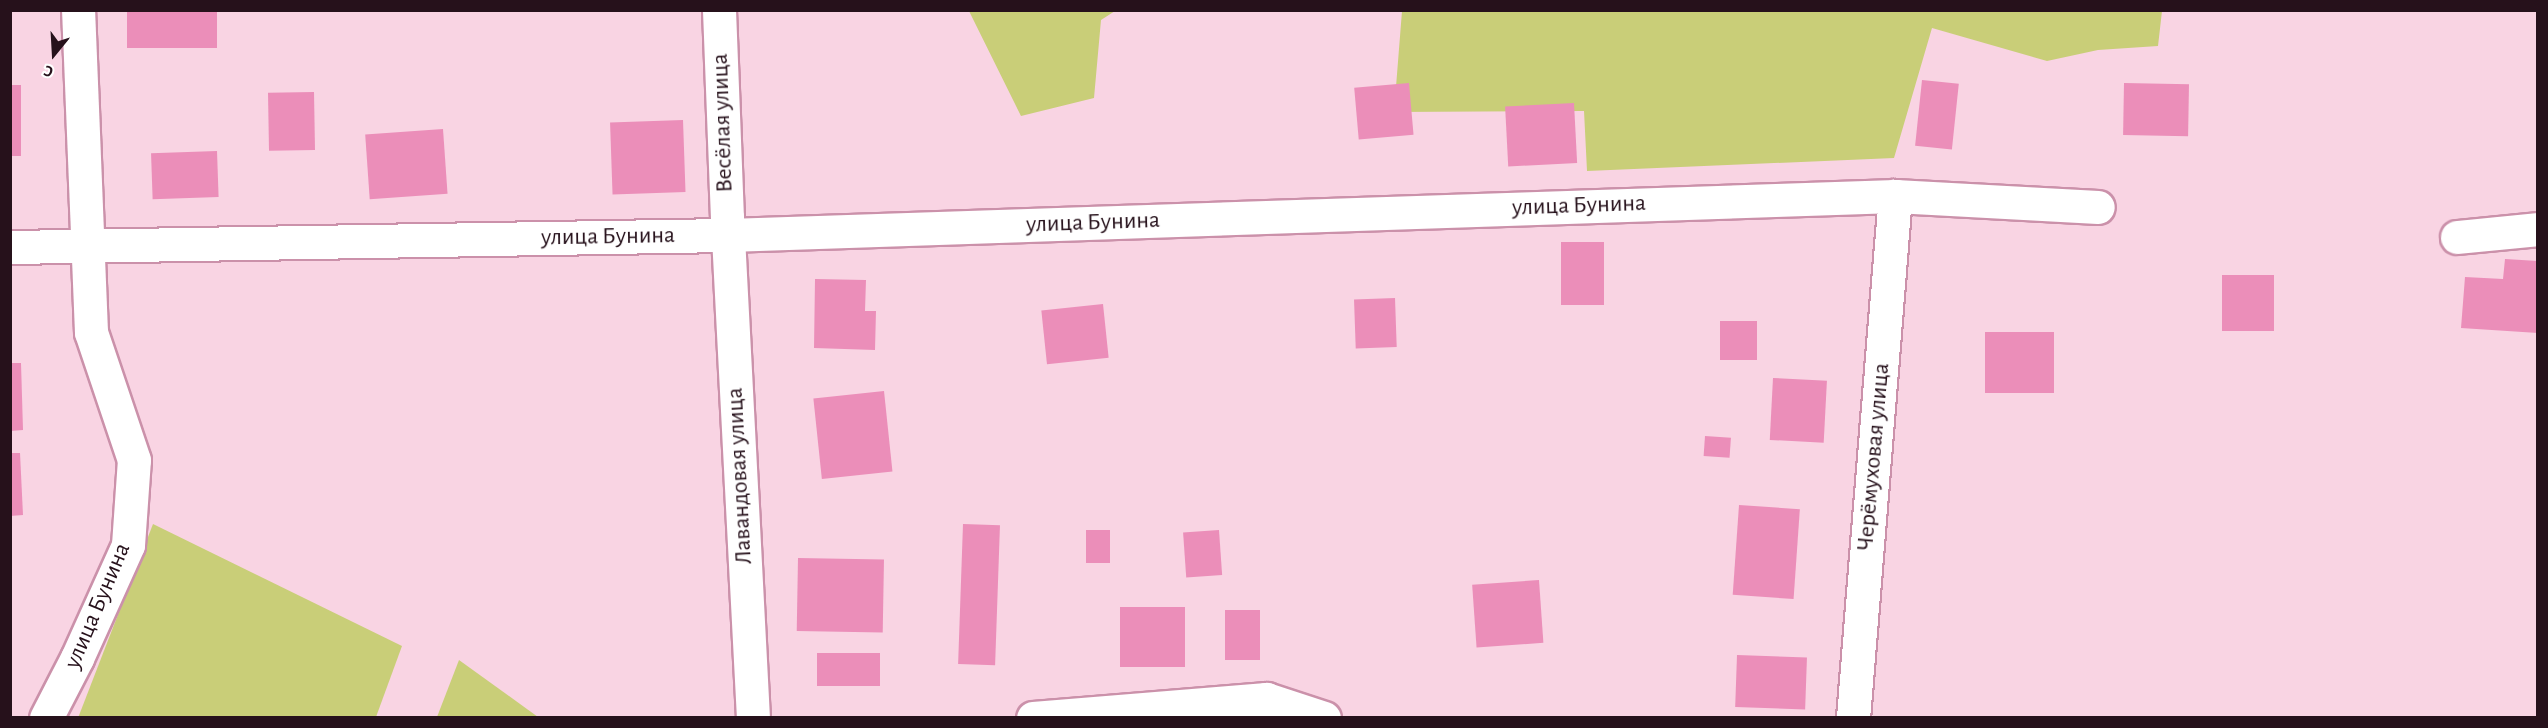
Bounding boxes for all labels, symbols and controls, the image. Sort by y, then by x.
north arrow [24,24,84,84]
street label: Весёлая улица [706,53,740,193]
text: С [42,62,55,80]
street label: улица Бунина [1512,189,1646,223]
street label: улица Бунина [1026,206,1160,240]
street label: улица Бунина [541,221,675,253]
street label: Черёмуховая улица [1851,362,1897,552]
street label: Лавандовая улица [721,387,759,565]
street label: улица Бунина [59,539,137,673]

